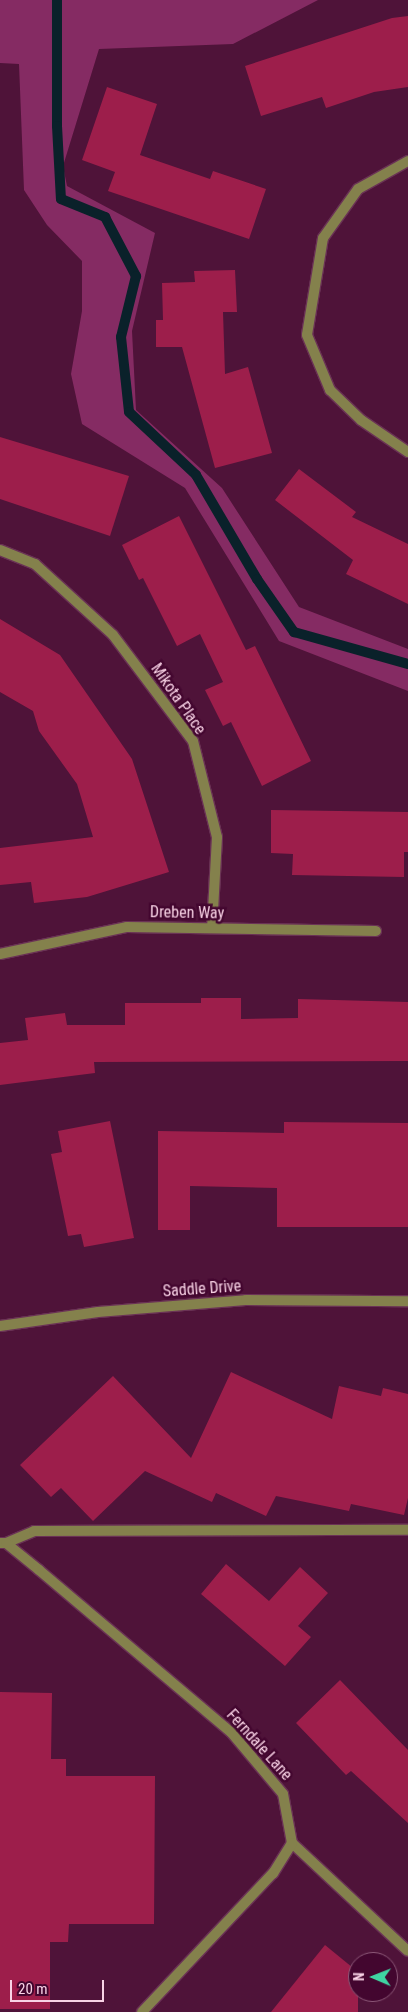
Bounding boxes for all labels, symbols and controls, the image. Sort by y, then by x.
street label: Mikota Place [147,660,209,738]
street label: Dreben Way [150,903,224,923]
street label: Saddle Drive [162,1277,242,1301]
street label: Ferndale Lane [222,1706,296,1784]
north arrow [348,1952,398,2002]
scale bar [12,1970,106,2002]
text: N [351,1972,367,1981]
text: 20 m [18,1980,48,1998]

